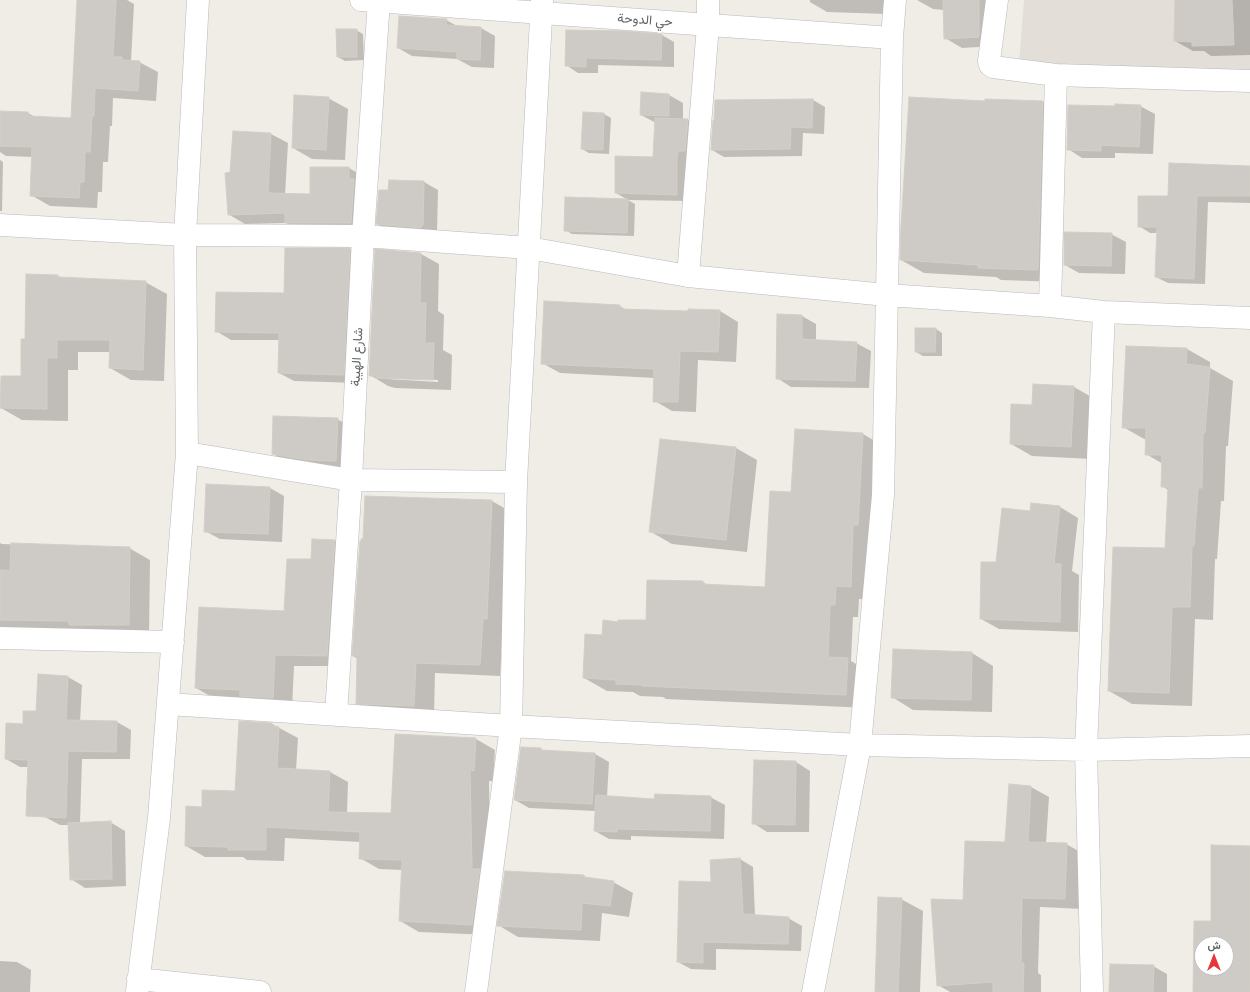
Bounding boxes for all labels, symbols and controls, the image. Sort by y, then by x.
street label: حي الدوحة [617,10,673,30]
street label: شارع الهيبة [348,327,366,387]
north arrow [1194,936,1234,976]
text: ش [1207,938,1221,952]

